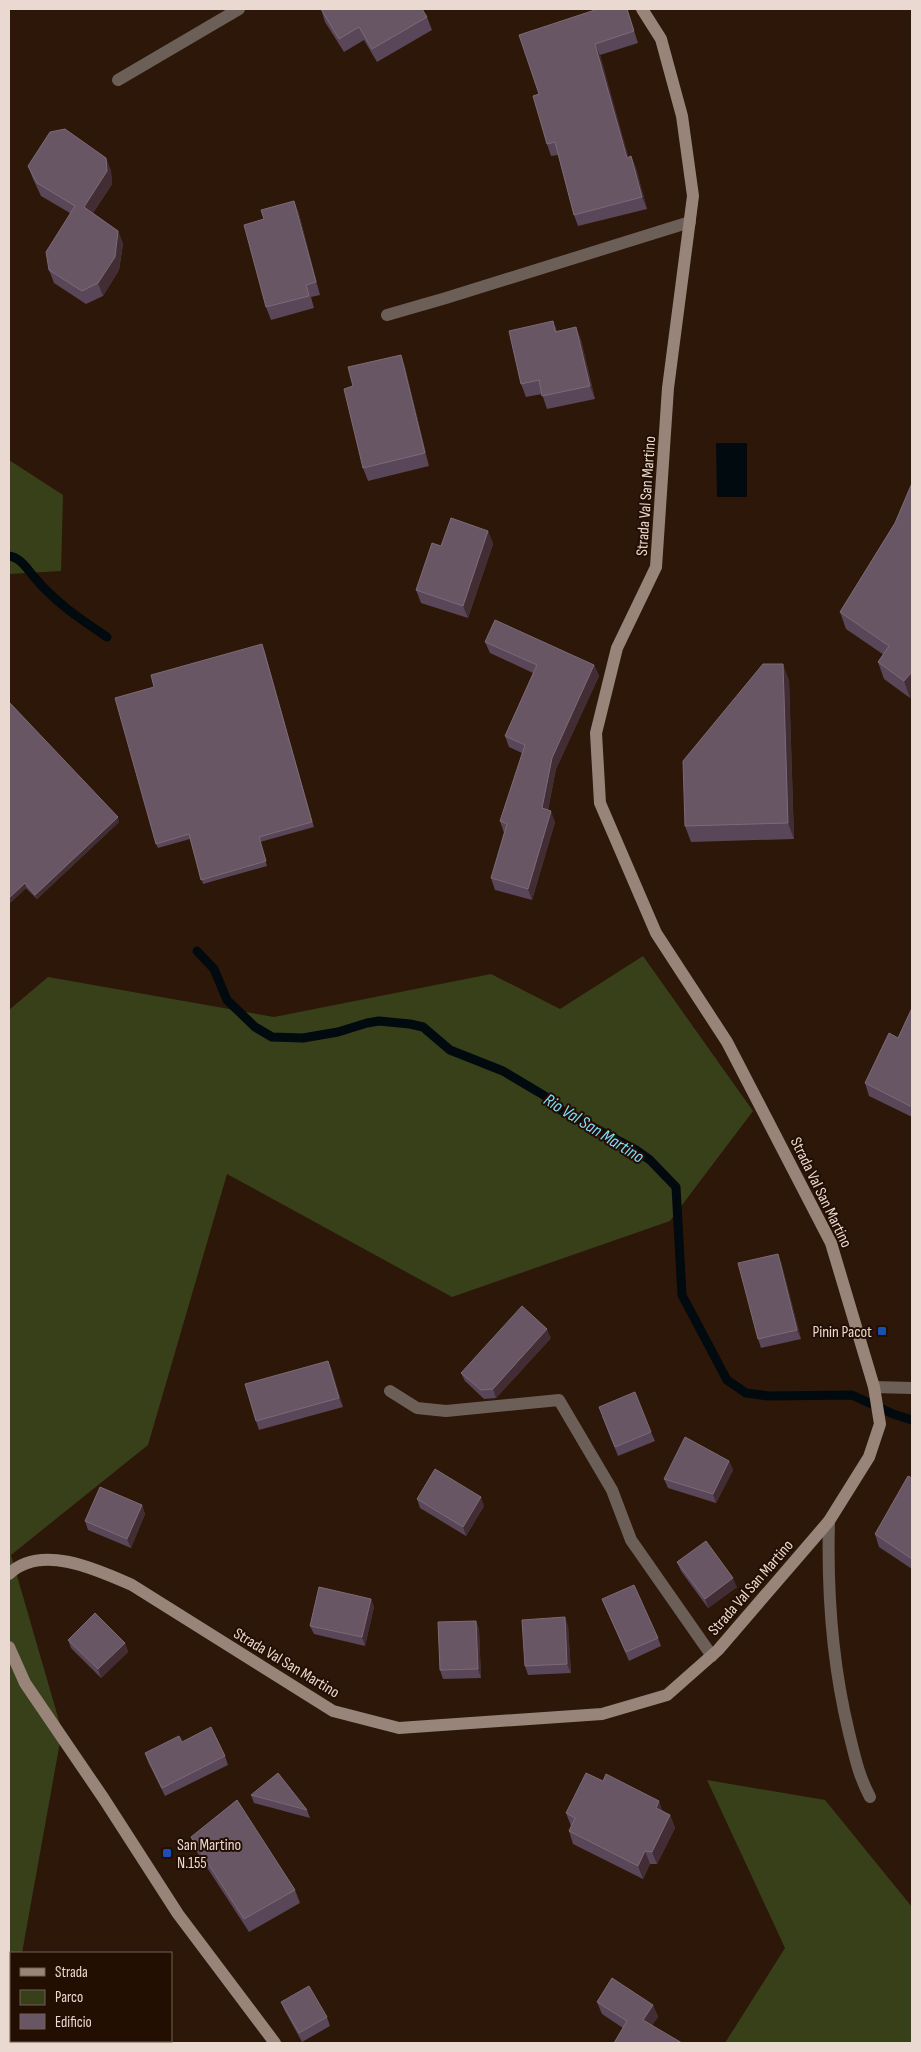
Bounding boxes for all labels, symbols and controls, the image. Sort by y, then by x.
street label: Strada Val San Martino [633,435,660,557]
water label: Rio Val San Martino [540,1089,648,1168]
street label: Strada Val San Martino [786,1134,856,1251]
place label: Pinin Pacot [812,1323,872,1342]
marker: Pinin Pacot [876,1325,888,1337]
street label: Strada Val San Martino [705,1536,798,1640]
street label: Strada Val San Martino [230,1624,343,1702]
place label: San Martino N.155 [177,1836,241,1873]
marker: San Martino N.155 [161,1847,173,1859]
legend [10,1952,172,2042]
text: Strada [55,1963,88,1982]
text: Parco [55,1988,83,2007]
text: Edificio [55,2013,92,2032]

